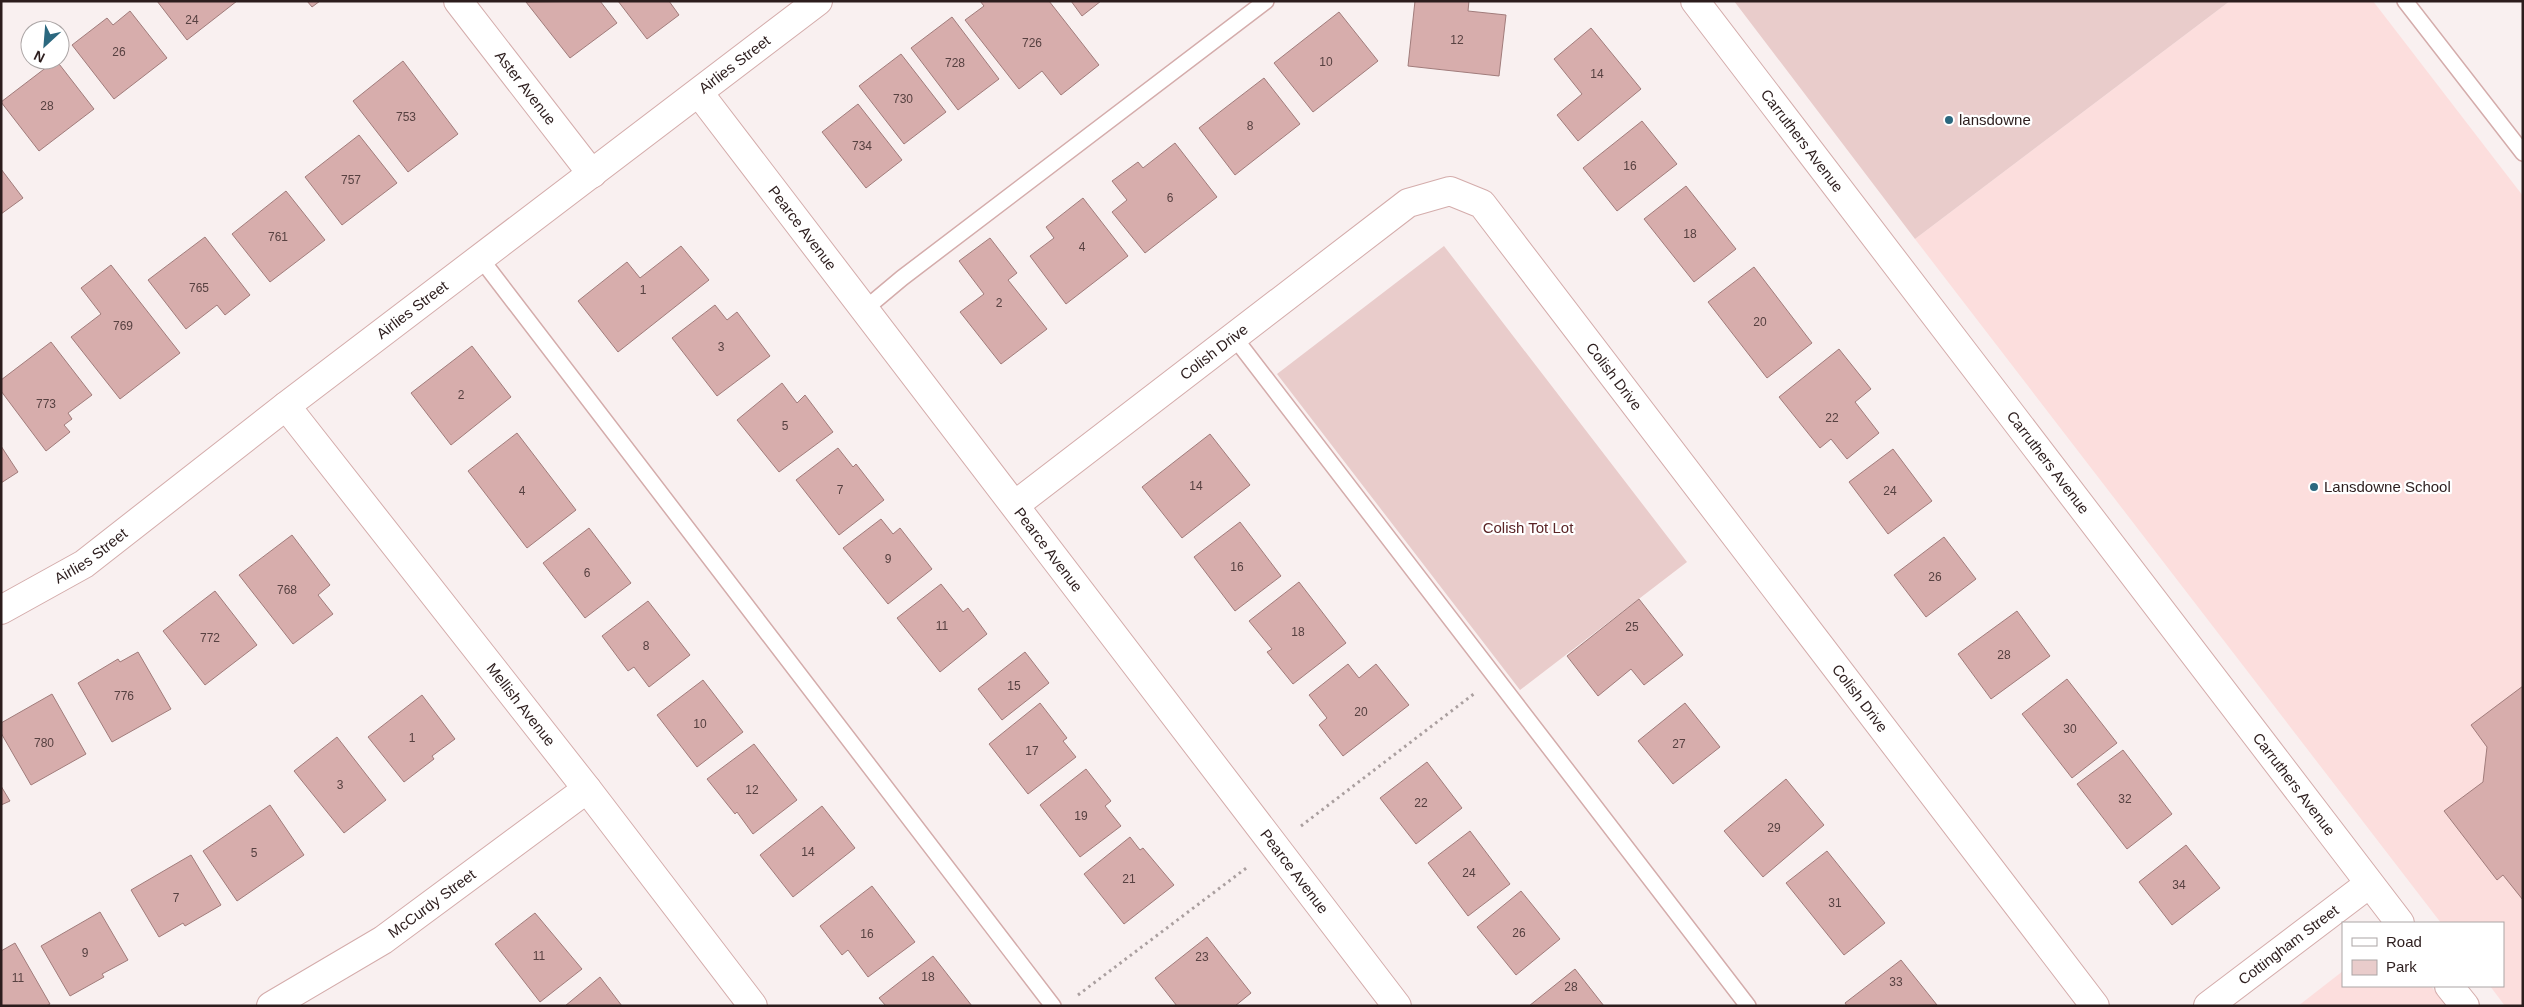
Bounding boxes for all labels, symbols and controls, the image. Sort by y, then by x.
house number: 24 [185,13,199,27]
north arrow [20,20,70,70]
street label: Airlies Street [695,31,774,97]
house number: 12 [1450,33,1464,47]
house number: 726 [1022,36,1042,50]
house number: 26 [112,45,126,59]
text: N [31,47,47,66]
street label: Aster Avenue [492,47,560,128]
house number: 10 [1319,55,1333,69]
house number: 728 [945,56,965,70]
house number: 14 [1590,67,1604,81]
street label: Carruthers Avenue [1758,86,1847,195]
house number: 730 [893,92,913,106]
house number: 28 [40,99,54,113]
house number: 753 [396,110,416,124]
place label: lansdowne [1959,111,2031,128]
marker: lansdowne [1943,114,1955,126]
house number: 8 [1247,119,1254,133]
house number: 734 [852,139,872,153]
house number: 16 [1623,159,1637,173]
house number: 757 [341,173,361,187]
street label: Pearce Avenue [765,182,840,273]
house number: 6 [1167,191,1174,205]
house number: 18 [1683,227,1697,241]
house number: 761 [268,230,288,244]
house number: 4 [1079,240,1086,254]
street label: Airlies Street [373,276,452,342]
house number: 765 [189,281,209,295]
house number: 1 [640,283,647,297]
house number: 2 [996,296,1003,310]
house number: 20 [1753,315,1767,329]
house number: 769 [113,319,133,333]
street label: Colish Drive [1176,320,1251,383]
street label: Colish Drive [1583,339,1646,414]
house number: 3 [718,340,725,354]
house number: 2 [458,388,465,402]
house number: 773 [36,397,56,411]
street label: Carruthers Avenue [2004,407,2093,517]
house number: 22 [1825,411,1839,425]
house number: 5 [782,419,789,433]
place label: Lansdowne School [2324,478,2451,495]
house number: 14 [1189,479,1203,493]
marker: Lansdowne School [2308,481,2320,493]
house number: 7 [837,483,844,497]
house number: 4 [519,484,526,498]
house number: 24 [1883,484,1897,498]
street label: Pearce Avenue [1011,504,1086,595]
park label: Colish Tot Lot [1483,519,1574,536]
street label: Airlies Street [51,524,131,587]
house number: 9 [885,552,892,566]
house number: 16 [1230,560,1244,574]
house number: 6 [584,566,591,580]
house number: 26 [1928,570,1942,584]
house number: 768 [277,583,297,597]
house number: 11 [936,619,949,633]
house number: 25 [1625,620,1639,634]
house number: 18 [1291,625,1305,639]
house number: 772 [200,631,220,645]
house number: 8 [643,639,650,653]
house number: 28 [1997,648,2011,662]
street label: Mellish Avenue [483,660,559,749]
street label: Colish Drive [1829,661,1892,735]
house number: 15 [1007,679,1021,693]
house number: 776 [114,689,134,703]
house number: 20 [1354,705,1368,719]
house number: 10 [693,717,707,731]
house number: 30 [2063,722,2077,736]
street label: Carruthers Avenue [2250,729,2339,839]
house number: 1 [409,731,416,745]
house number: 780 [34,736,54,750]
house number: 27 [1672,737,1686,751]
house number: 17 [1025,744,1039,758]
house number: 3 [337,778,344,792]
house number: 12 [745,783,759,797]
house number: 32 [2118,792,2132,806]
house number: 22 [1414,796,1428,810]
house number: 19 [1074,809,1088,823]
house number: 29 [1767,821,1781,835]
street label: Pearce Avenue [1257,826,1332,917]
house number: 14 [801,845,815,859]
house number: 5 [251,846,258,860]
street label: McCurdy Street [385,865,479,941]
house number: 24 [1462,866,1476,880]
house number: 21 [1122,872,1136,886]
house number: 34 [2172,878,2186,892]
house number: 7 [173,891,180,905]
house number: 31 [1828,896,1842,910]
street label: Cottingham Street [2235,901,2342,988]
legend [2342,922,2504,987]
house number: 26 [1512,926,1526,940]
house number: 16 [860,927,874,941]
text: Road [2386,933,2422,950]
house number: 9 [82,946,89,960]
house number: 11 [533,949,546,963]
house number: 23 [1195,950,1209,964]
text: Park [2386,958,2417,975]
house number: 18 [921,970,935,984]
house number: 11 [12,971,25,985]
house number: 33 [1889,975,1903,989]
house number: 28 [1564,980,1578,994]

